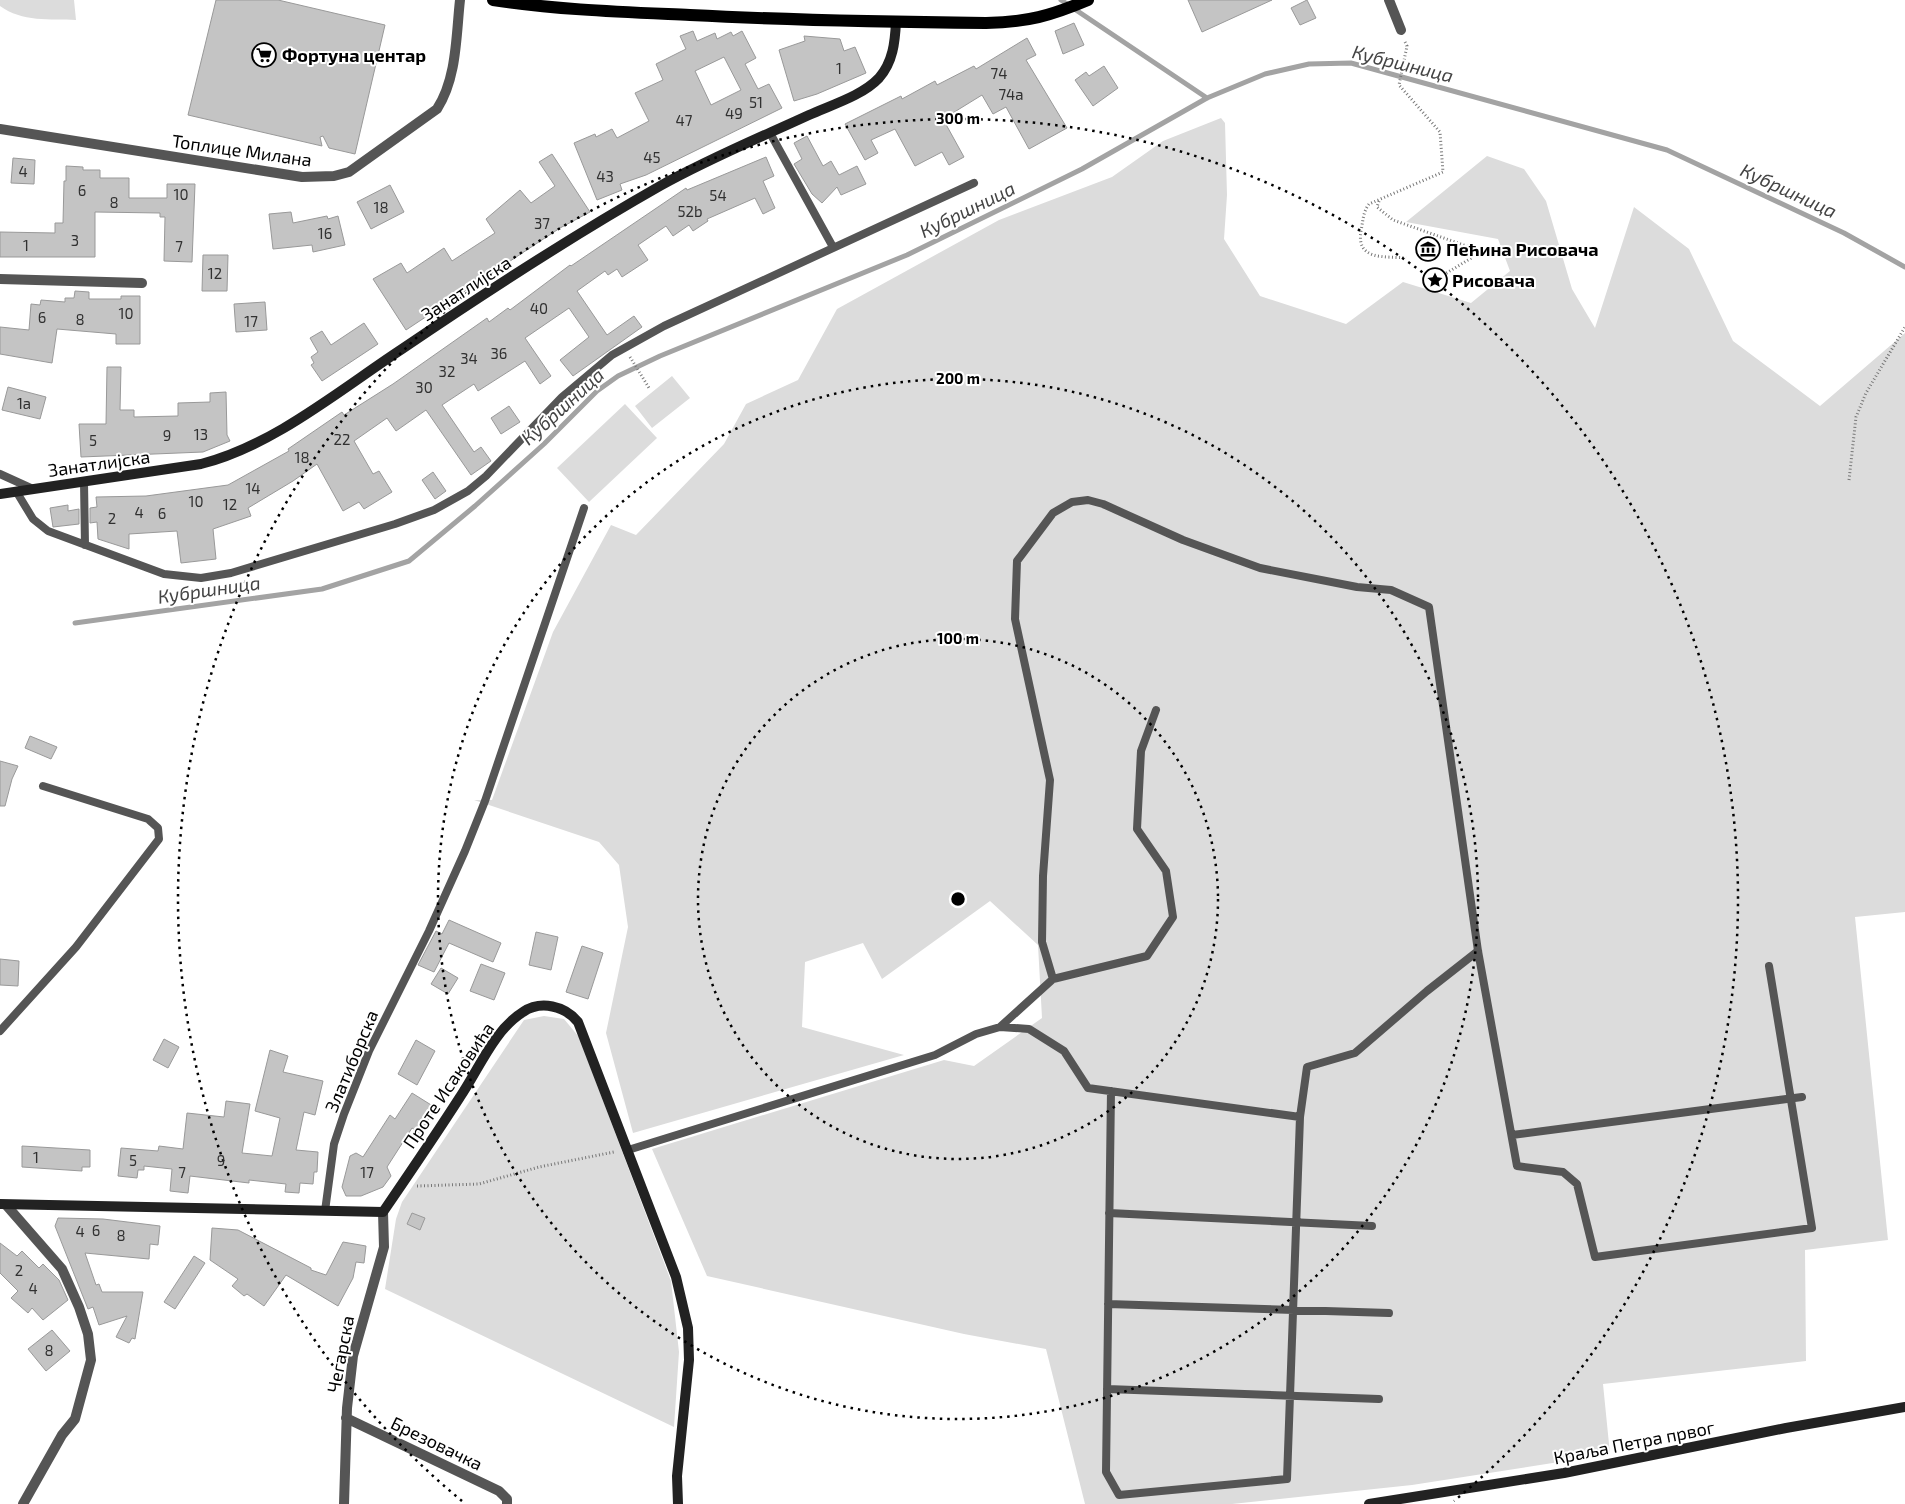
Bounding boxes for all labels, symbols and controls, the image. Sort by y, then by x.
water label: Кубршница [1350,39,1456,87]
supermarket icon: Фортуна центар [251,42,277,68]
place label: Фортуна центар [282,44,426,66]
house number: 1 [836,59,842,77]
house number: 74 [991,64,1007,82]
house number: 74a [998,85,1024,103]
house number: 51 [749,93,763,111]
house number: 49 [725,104,743,122]
text: 300 m [936,109,980,127]
house number: 47 [676,111,693,129]
street label: Топлице Милана [171,129,313,171]
house number: 45 [643,148,661,166]
water label: Кубршница [1737,158,1841,222]
house number: 4 [18,162,28,180]
house number: 43 [596,167,614,185]
water label: Кубршница [915,176,1019,242]
house number: 6 [78,181,86,199]
house number: 10 [173,185,189,203]
house number: 54 [709,186,727,204]
house number: 8 [109,193,119,211]
house number: 18 [373,198,389,216]
house number: 52b [677,202,703,220]
house number: 37 [534,214,550,232]
house number: 16 [318,224,332,242]
house number: 3 [71,231,79,249]
house number: 1 [23,236,29,254]
museum icon: Пећина Рисовача [1415,236,1441,262]
house number: 7 [175,237,183,255]
place label: Пећина Рисовача [1446,238,1599,260]
street label: Занатлијска [417,251,515,325]
house number: 12 [208,264,222,282]
place icon: Рисовача [1422,267,1448,293]
place label: Рисовача [1452,269,1535,291]
house number: 40 [530,299,548,317]
house number: 10 [118,304,134,322]
house number: 6 [38,308,46,326]
house number: 8 [75,310,85,328]
house number: 17 [244,312,258,330]
house number: 36 [491,344,507,362]
house number: 34 [460,349,478,367]
house number: 32 [439,362,455,380]
water label: Кубршница [516,363,608,449]
text: 200 m [936,369,980,387]
house number: 30 [415,378,433,396]
house number: 1a [17,394,31,412]
house number: 13 [194,425,208,443]
house number: 9 [163,426,171,444]
house number: 22 [334,430,350,448]
house number: 5 [89,431,97,449]
street label: Занатлијска [47,445,151,481]
house number: 18 [294,448,310,466]
house number: 14 [245,479,261,497]
house number: 10 [188,492,204,510]
house number: 12 [223,495,237,513]
house number: 4 [134,503,144,521]
house number: 6 [158,504,166,522]
house number: 2 [108,509,116,527]
water label: Кубршница [156,570,262,608]
text: 100 m [937,629,979,647]
centre of rings [949,890,967,908]
street label: Златиборска [320,1007,382,1115]
street label: Проте Исаковића [398,1018,498,1152]
house number: 1 [33,1148,39,1166]
house number: 5 [129,1151,137,1169]
house number: 9 [217,1151,225,1169]
house number: 7 [178,1163,186,1181]
house number: 17 [360,1163,374,1181]
house number: 6 [92,1221,100,1239]
house number: 4 [75,1222,85,1240]
house number: 8 [116,1226,126,1244]
house number: 2 [15,1261,23,1279]
house number: 4 [28,1279,38,1297]
street label: Чегарска [322,1314,358,1394]
house number: 8 [44,1341,54,1359]
street label: Брезовачка [388,1411,486,1475]
street label: Краља Петра првог [1552,1416,1716,1468]

